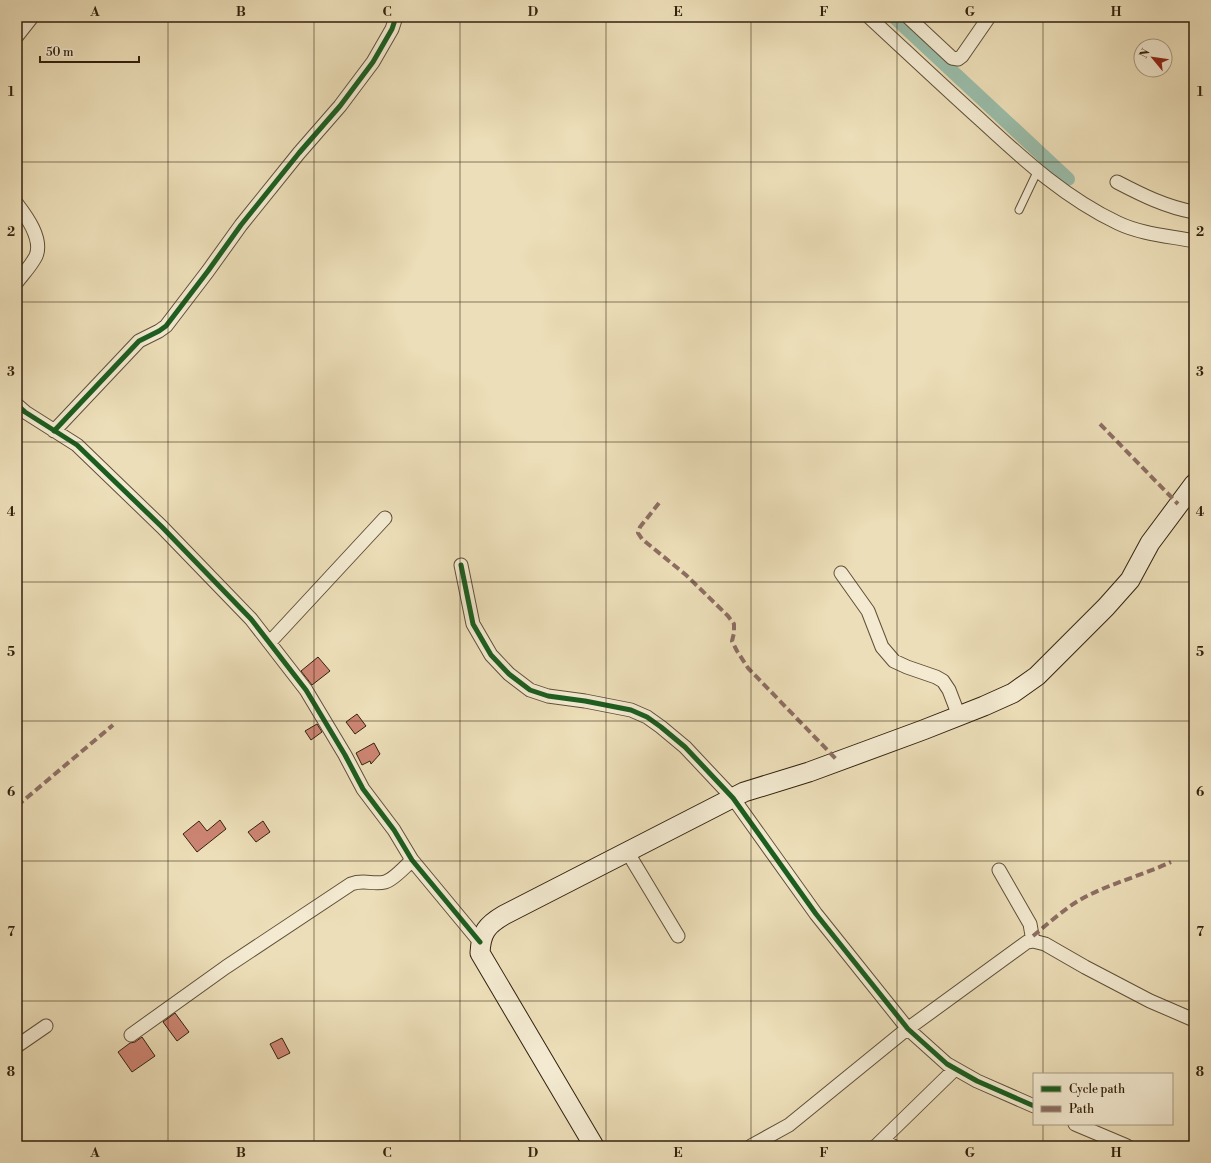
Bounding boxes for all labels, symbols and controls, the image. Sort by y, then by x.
text: A [89,4,100,20]
text: B [236,4,246,20]
text: C [382,4,392,20]
text: D [528,4,538,20]
text: E [673,4,683,20]
text: F [819,4,829,20]
text: G [965,4,976,20]
text: H [1111,4,1122,20]
scale bar [40,38,139,64]
north arrow [1133,38,1173,78]
text: 50 m [46,45,74,60]
text: N [1137,46,1154,61]
text: 1 [8,84,15,100]
text: 1 [1197,84,1204,100]
text: 2 [7,224,15,240]
text: 2 [1196,224,1204,240]
text: 3 [7,364,15,380]
text: 3 [1196,364,1204,380]
text: 4 [7,504,16,520]
text: 4 [1196,504,1205,520]
text: 5 [7,644,15,660]
text: 5 [1196,644,1204,660]
text: 6 [7,784,15,800]
text: 6 [1196,784,1204,800]
text: 7 [7,924,15,940]
text: 7 [1196,924,1204,940]
text: 8 [7,1064,15,1080]
text: 8 [1196,1064,1204,1080]
legend [1033,1073,1173,1125]
text: Cycle path [1069,1082,1125,1097]
text: Path [1069,1102,1094,1117]
text: A [89,1145,100,1161]
text: B [236,1145,246,1161]
text: C [382,1145,392,1161]
text: D [528,1145,538,1161]
text: E [673,1145,683,1161]
text: F [819,1145,829,1161]
text: G [965,1145,976,1161]
text: H [1111,1145,1122,1161]

